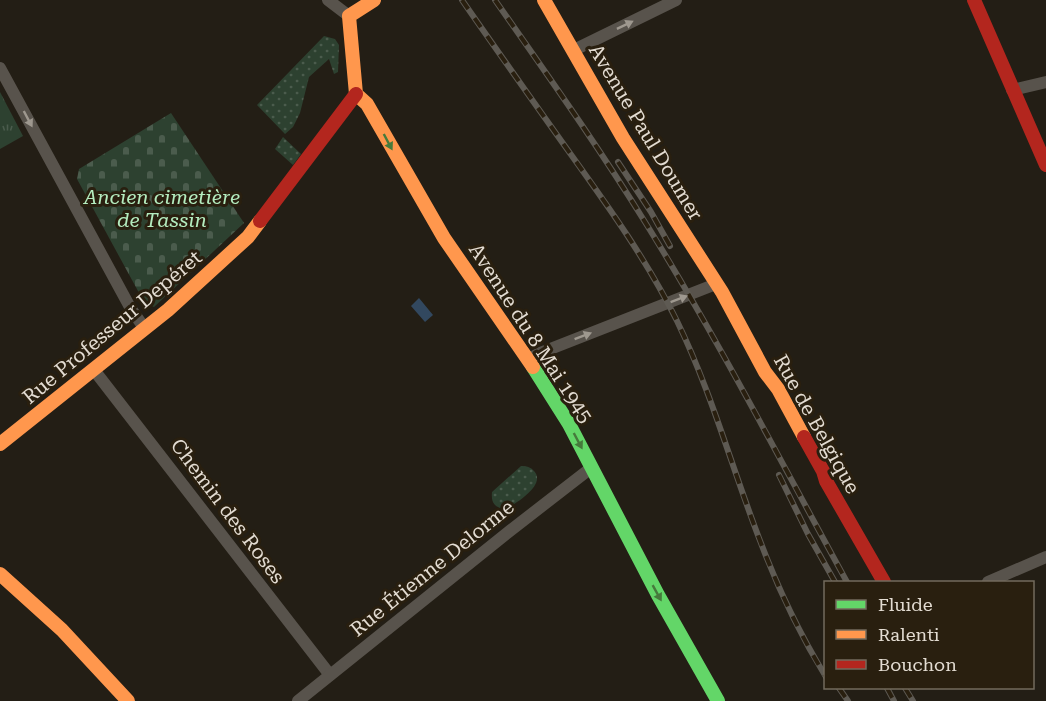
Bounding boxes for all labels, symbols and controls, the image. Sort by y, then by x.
one-way arrow [617,20,634,30]
street label: Avenue Paul Doumer [584,40,708,224]
one-way arrow [23,111,33,128]
one-way arrow [383,134,393,151]
park label: Ancien cimetière de Tassin [83,185,240,232]
street label: Avenue du 8 Mai 1945 [464,239,598,427]
street label: Rue Professeur Depéret [18,245,207,409]
one-way arrow [671,293,689,303]
one-way arrow [574,331,592,340]
street label: Rue de Belgique [769,350,865,498]
one-way arrow [573,433,583,450]
street label: Chemin des Roses [166,434,290,588]
street label: Rue Étienne Delorme [345,495,519,641]
legend [824,581,1034,689]
one-way arrow [652,585,662,602]
text: Fluide [878,594,933,615]
text: Ralenti [878,624,940,645]
text: Bouchon [878,654,957,675]

